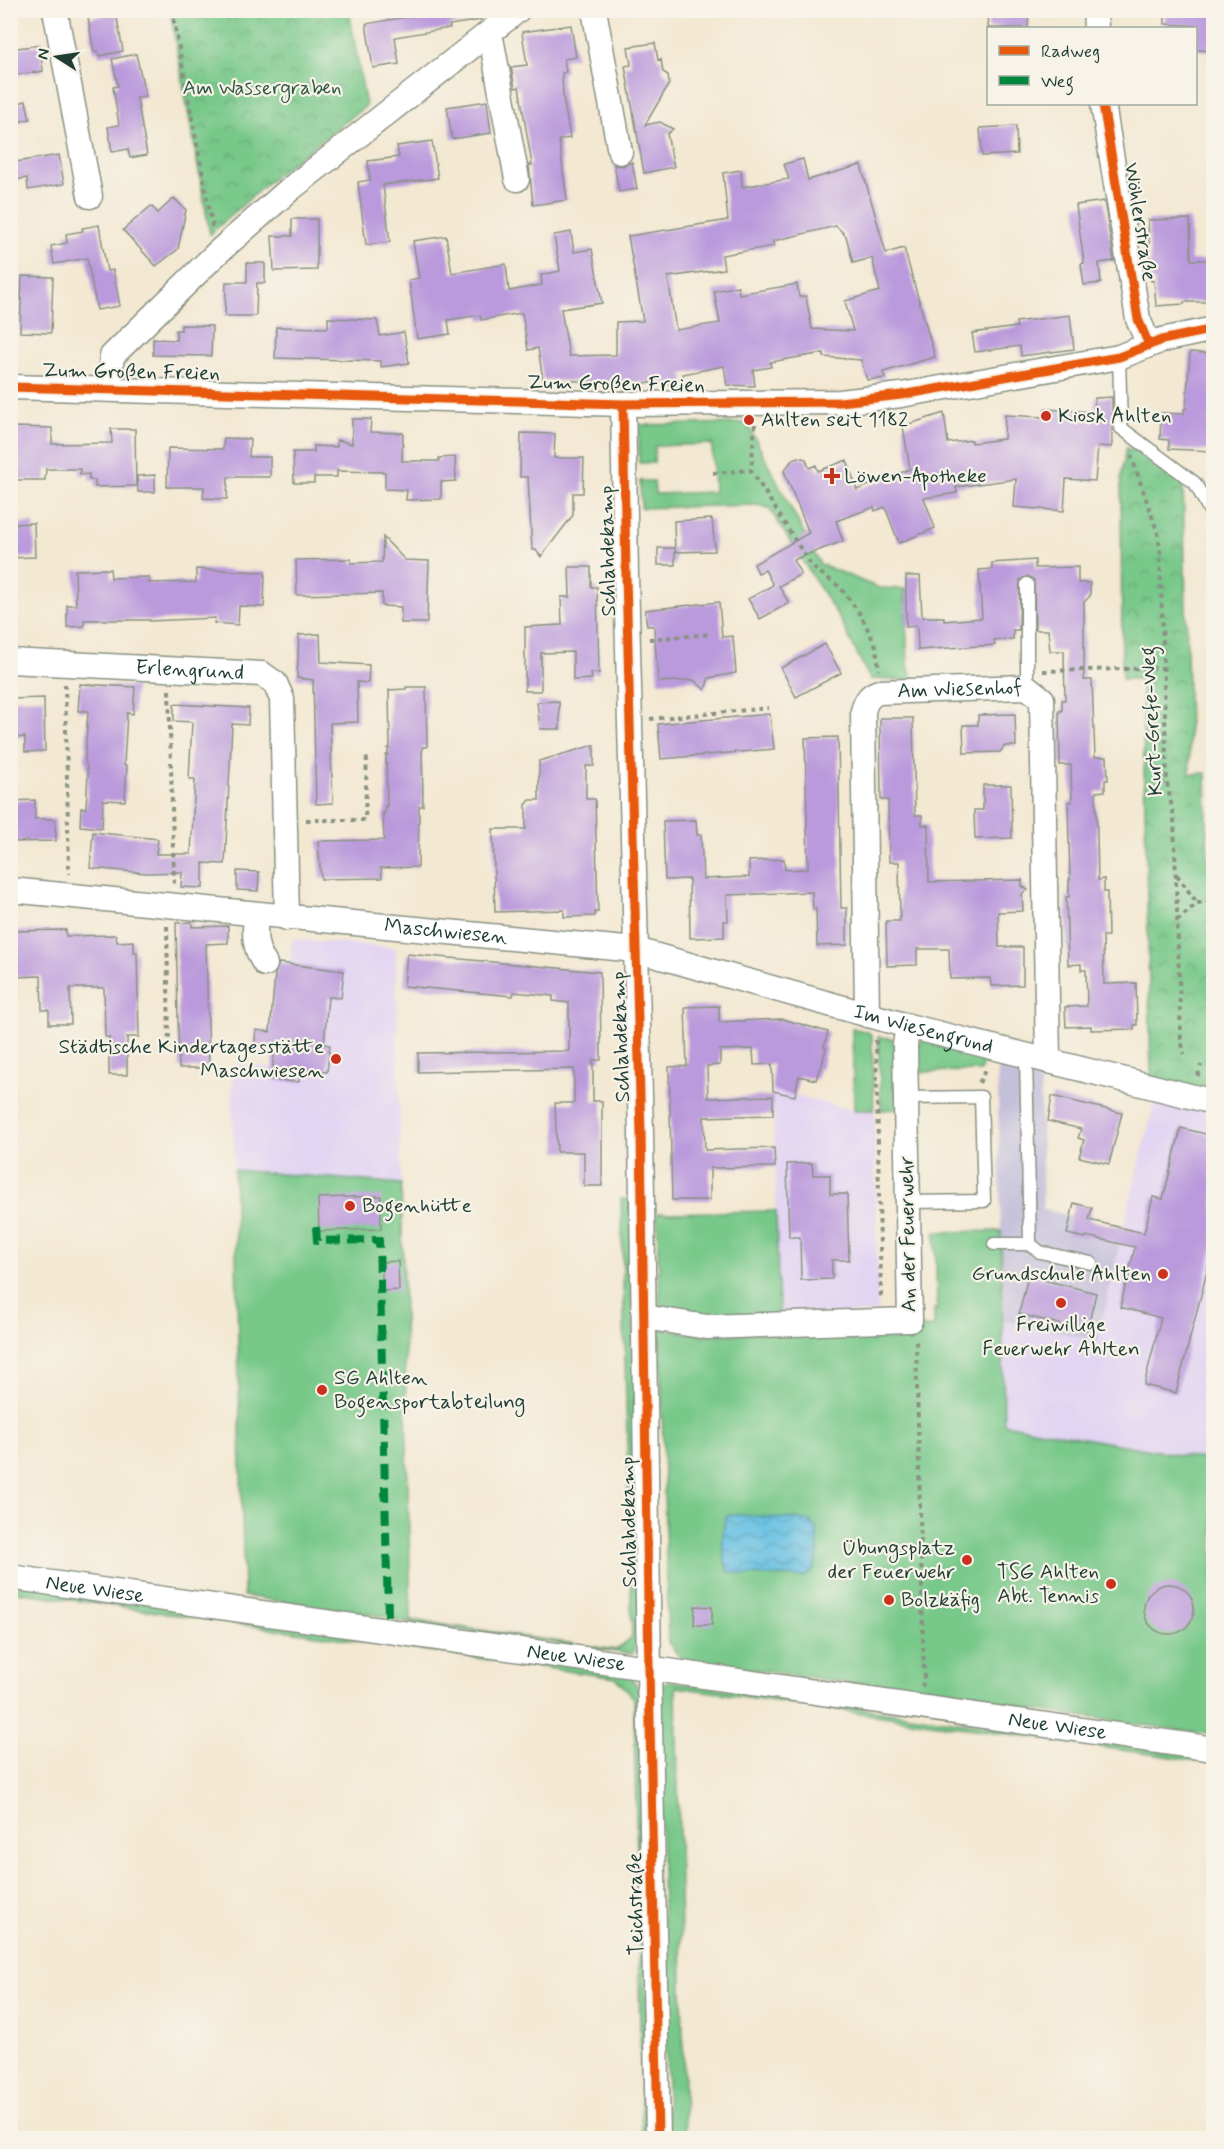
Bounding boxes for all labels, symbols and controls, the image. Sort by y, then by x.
north arrow [27,27,87,87]
legend [987,27,1197,105]
text: Radweg [1041,40,1100,64]
text: N [32,47,55,62]
text: Weg [1041,70,1074,96]
park label: Am Wassergraben [182,74,342,103]
street label: Wöhlerstraße [1117,161,1163,283]
street label: Zum Großen Freien [42,356,220,388]
street label: Zum Großen Freien [527,368,705,400]
place label: Kiosk Ahlten [1058,402,1172,430]
place label: Ahlten seit 1182 [761,406,908,434]
marker: Kiosk Ahlten [1039,409,1053,423]
marker: Ahlten seit 1182 [742,413,756,427]
place label: Löwen-Apotheke [844,462,987,491]
marker: Löwen-Apotheke [825,469,839,483]
street label: Schlahdekamp [593,485,623,617]
street label: Kurt-Grefe-Weg [1134,645,1172,797]
street label: Erlengrund [135,654,245,687]
street label: Am Wiesenhof [897,673,1023,705]
street label: Maschwiesen [383,912,509,952]
street label: Schlahdekamp [605,971,637,1103]
street label: Im Wiesengrund [850,997,996,1061]
place label: Städtische Kindertagesstätte Maschwiesen [58,1033,325,1085]
marker: Städtische Kindertagesstätte Maschwiesen [329,1052,343,1066]
street label: An der Feuerwehr [893,1155,923,1313]
place label: Bogenhütte [362,1192,472,1222]
marker: Bogenhütte [343,1199,357,1213]
place label: Grundschule Ahlten [972,1260,1151,1288]
marker: Grundschule Ahlten [1156,1267,1170,1281]
marker: Freiwillige Feuerwehr Ahlten [1054,1296,1068,1310]
place label: Freiwillige Feuerwehr Ahlten [982,1311,1140,1363]
place label: SG Ahlten Bogensportabteilung [334,1364,525,1418]
marker: SG Ahlten Bogensportabteilung [315,1383,329,1397]
street label: Schlahdekamp [614,1456,644,1588]
place label: Übungsplatz der Feuerwehr [827,1534,955,1586]
marker: Übungsplatz der Feuerwehr [960,1553,974,1567]
place label: TSG Ahlten Abt. Tennis [997,1558,1099,1610]
street label: Neue Wiese [44,1568,146,1610]
marker: TSG Ahlten Abt. Tennis [1104,1577,1118,1591]
place label: Bolzkäfig [901,1586,980,1614]
marker: Bolzkäfig [882,1593,896,1607]
street label: Neue Wiese [525,1637,627,1679]
street label: Neue Wiese [1006,1705,1109,1747]
street label: Teichstraße [621,1852,651,1956]

